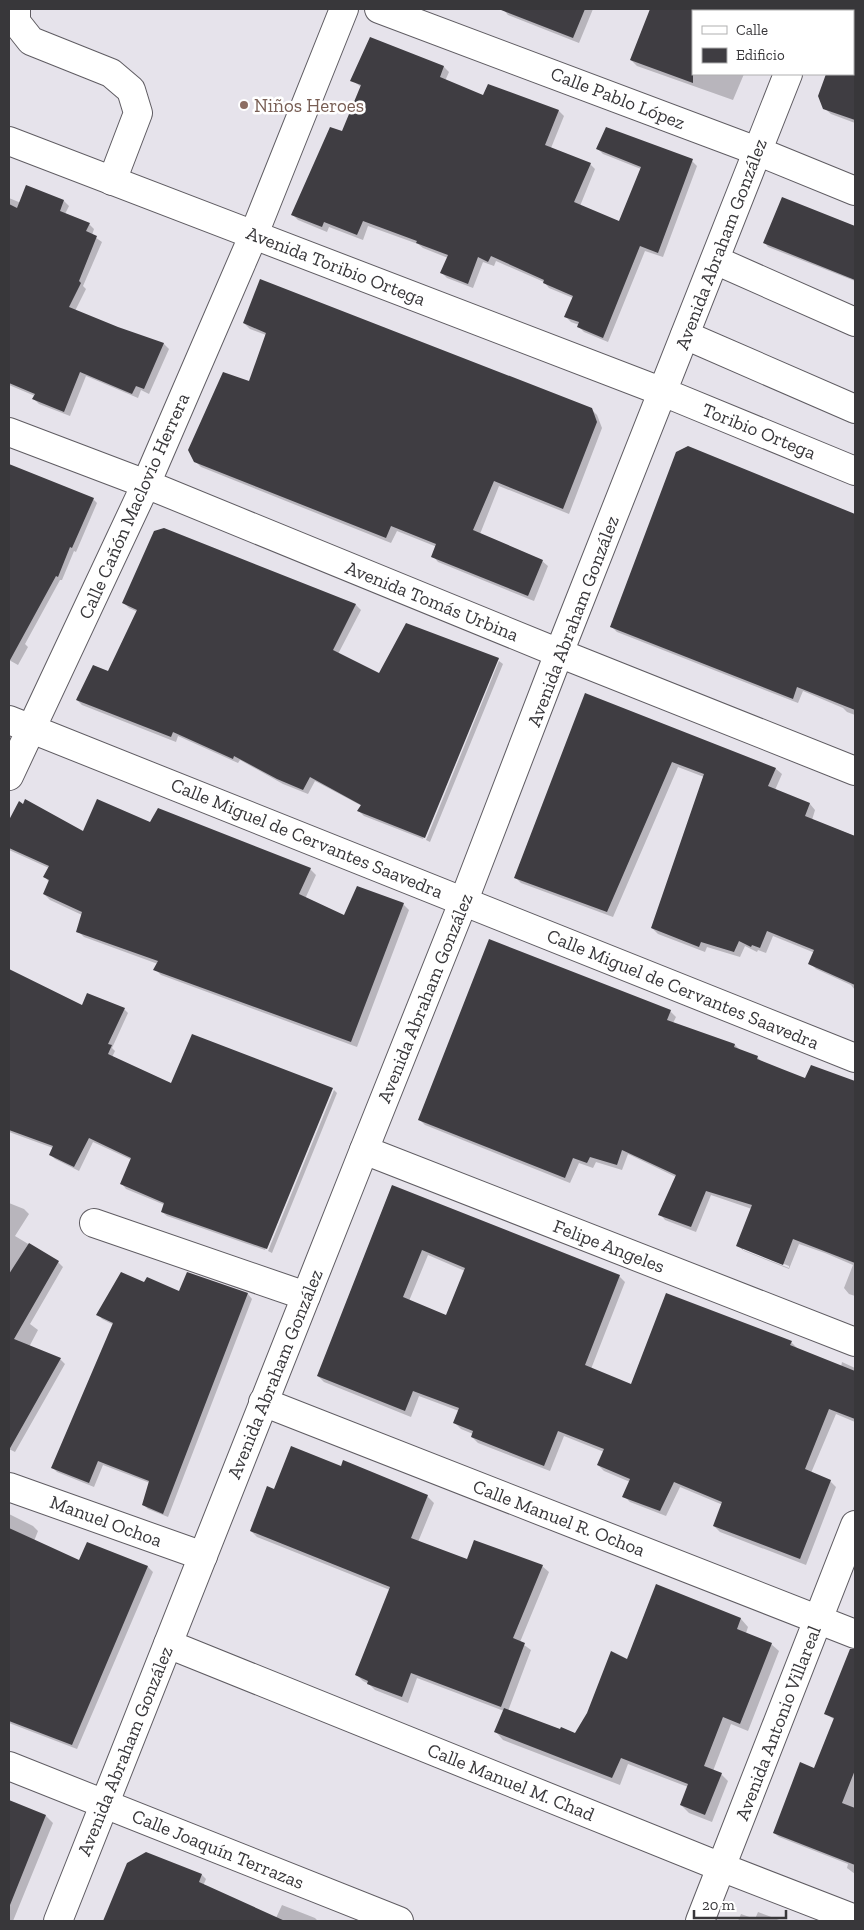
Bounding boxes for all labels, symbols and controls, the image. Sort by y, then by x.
legend [692,10,854,75]
text: Calle [736,21,768,39]
text: Edificio [736,46,785,64]
street label: Calle Pablo López [547,62,689,134]
place label: Niños Heroes [254,94,364,117]
marker: Niños Heroes [238,99,250,111]
street label: Avenida Abraham González [670,135,772,353]
street label: Avenida Toribio Ortega [243,221,429,311]
street label: Calle Cañón Maclovio Herrera [74,389,194,623]
street label: Toribio Ortega [699,398,819,464]
street label: Avenida Abraham González [522,512,624,730]
street label: Avenida Tomás Urbina [342,556,522,646]
street label: Calle Miguel de Cervantes Saavedra [168,773,446,903]
street label: Avenida Abraham González [372,890,478,1106]
street label: Calle Miguel de Cervantes Saavedra [544,924,822,1054]
street label: Felipe Angeles [550,1214,668,1278]
street label: Avenida Abraham González [222,1266,328,1482]
street label: Calle Manuel R. Ochoa [470,1475,648,1561]
street label: Manuel Ochoa [47,1490,165,1552]
street label: Avenida Antonio Villareal [730,1622,826,1824]
street label: Avenida Abraham González [72,1643,178,1859]
street label: Calle Manuel M. Chad [424,1738,598,1826]
street label: Calle Joaquín Terrazas [129,1804,307,1894]
scale bar [694,1888,786,1920]
text: 20 m [702,1896,735,1914]

